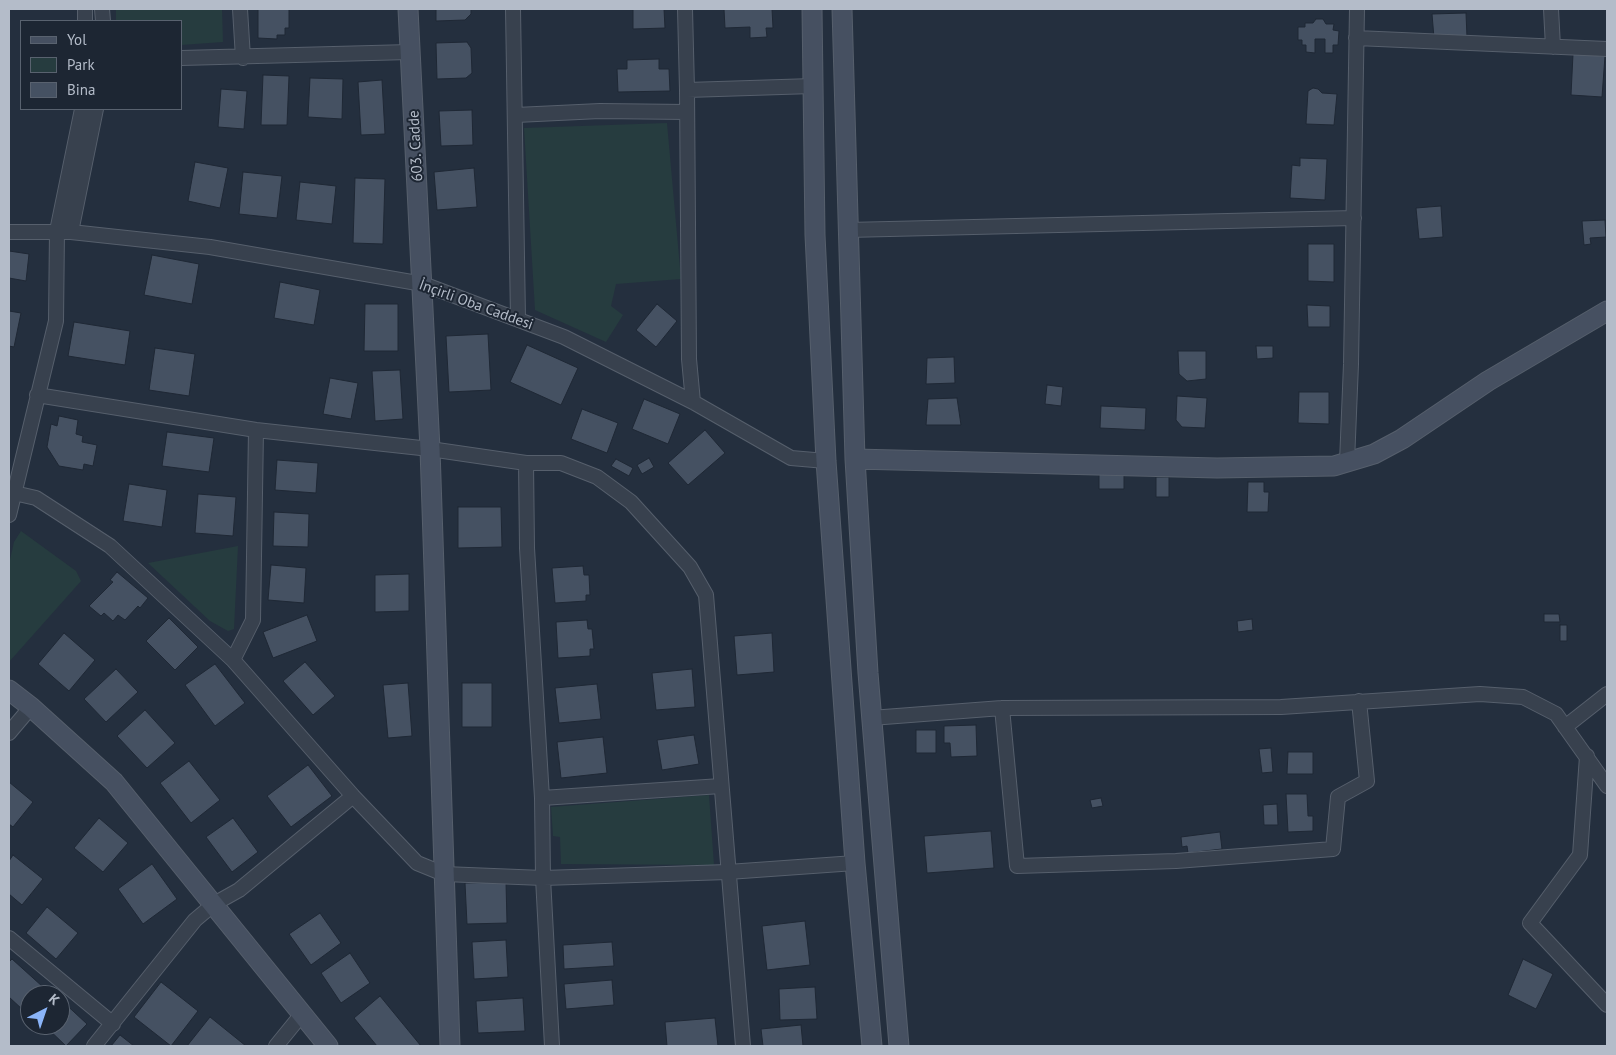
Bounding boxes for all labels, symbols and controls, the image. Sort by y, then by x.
legend [20,20,182,110]
text: Yol [67,30,87,49]
text: Park [67,55,95,74]
text: Bina [67,80,95,99]
street label: 603. Cadde [405,110,427,182]
street label: İnçirli Oba Caddesi [416,276,536,334]
north arrow [20,985,70,1035]
text: K [45,990,63,1009]

